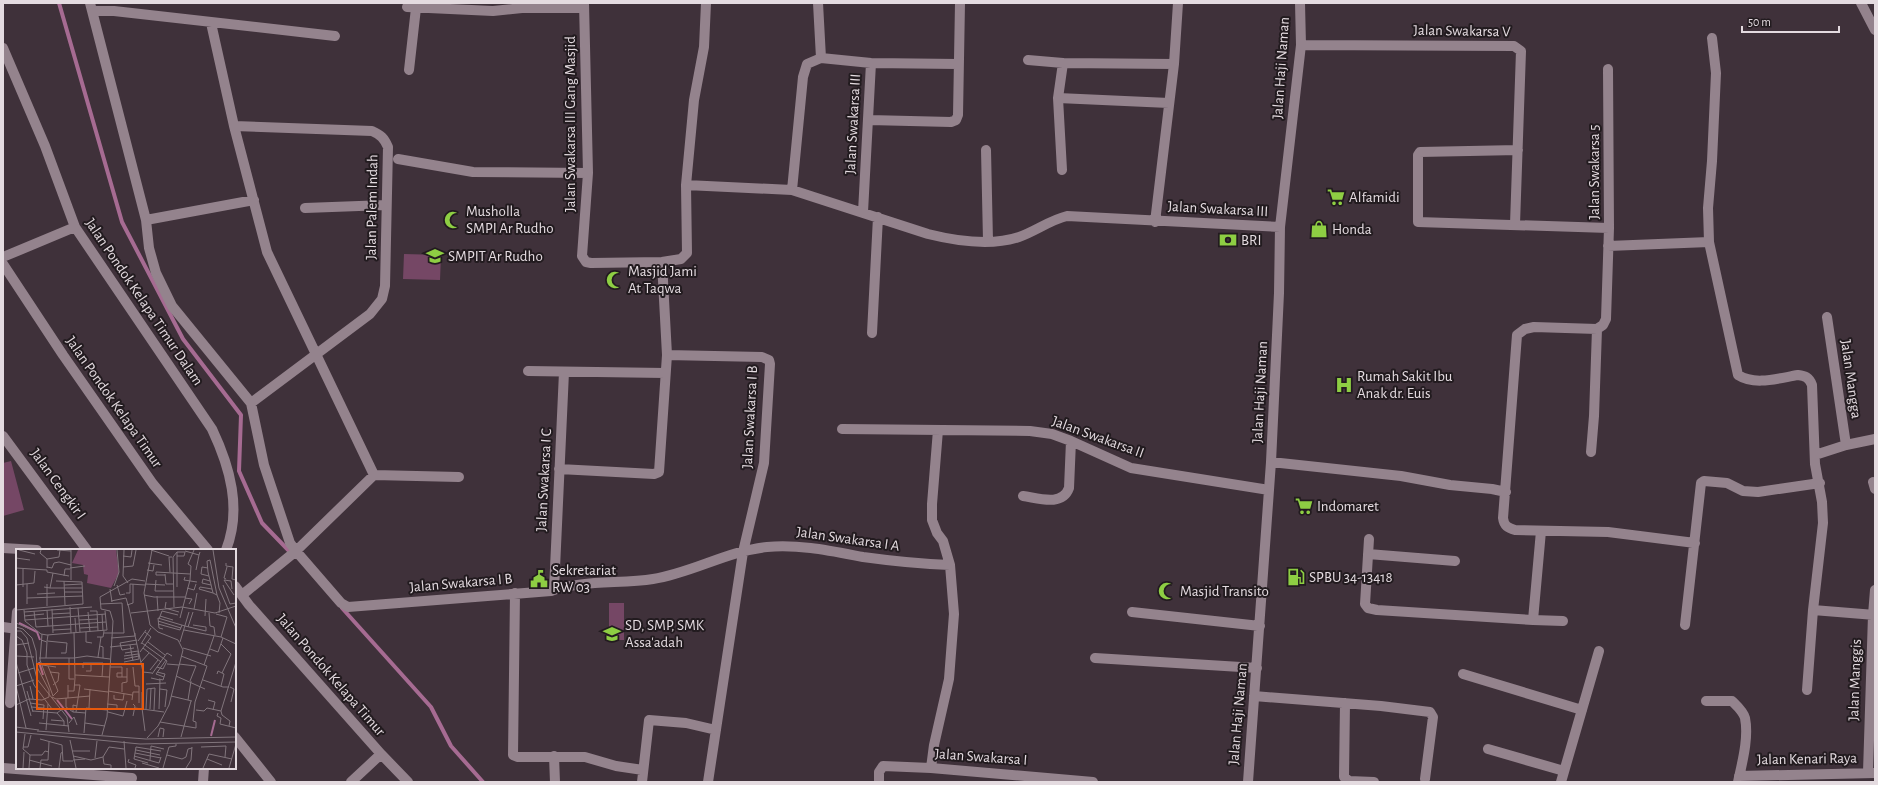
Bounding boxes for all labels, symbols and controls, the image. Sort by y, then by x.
scale bar [1742,8,1839,34]
street label: Jalan Haji Naman [1270,16,1292,120]
text: 50 m [1748,16,1771,28]
street label: Jalan Swakarsa V [1413,23,1511,39]
street label: Jalan Swakarsa III Gang Masjid [563,36,578,212]
street label: Jalan Swakarsa III [843,73,863,175]
street label: Jalan Swakarsa 5 [1587,125,1602,219]
street label: Jalan Palem Indah [364,154,380,260]
supermarket icon: Alfamidi [1326,187,1346,207]
place label: Alfamidi [1349,190,1400,205]
street label: Jalan Swakarsa III [1167,199,1269,219]
place label: Musholla SMPI Ar Rudho [466,204,554,236]
mosque icon: Musholla SMPI Ar Rudho [443,210,463,230]
street label: Jalan Pondok Kelapa Timur Dalam [82,216,206,388]
shop icon: Honda [1309,219,1329,239]
place label: Honda [1332,222,1372,237]
bank icon: BRI [1218,230,1238,250]
place label: BRI [1241,233,1261,248]
school or university icon: SMPIT Ar Rudho [425,246,445,266]
place label: SMPIT Ar Rudho [448,249,543,264]
place label: Masjid Jami At Taqwa [628,264,697,296]
mosque icon: Masjid Jami At Taqwa [605,270,625,290]
street label: Jalan Pondok Kelapa Timur [63,334,165,470]
street label: Jalan Mangga [1838,339,1864,419]
street label: Jalan Haji Naman [1250,341,1270,443]
street label: Jalan Swakarsa I B [740,365,760,469]
place label: Rumah Sakit Ibu Anak dr. Euis [1357,369,1453,401]
hospital icon: Rumah Sakit Ibu Anak dr. Euis [1334,375,1354,395]
street label: Jalan Swakarsa II [1050,413,1146,461]
street label: Jalan Swakarsa I C [534,428,554,532]
street label: Jalan Cengkir I [27,446,89,522]
supermarket icon: Indomaret [1294,496,1314,516]
place label: Indomaret [1317,499,1379,514]
street label: Jalan Swakarsa I A [796,524,901,554]
inset map [16,549,236,769]
place label: Sekretariat RW 03 [552,563,616,595]
fuel station icon: SPBU 34-13418 [1286,567,1306,587]
public building icon: Sekretariat RW 03 [529,569,549,589]
place label: SPBU 34-13418 [1309,570,1393,585]
street label: Jalan Swakarsa I B [409,571,513,595]
mosque icon: Masjid Transito [1157,581,1177,601]
place label: Masjid Transito [1180,584,1269,599]
street label: Jalan Pondok Kelapa Timur [274,611,388,739]
place label: SD, SMP, SMK Assa'adah [625,618,705,650]
school or university icon: SD, SMP, SMK Assa'adah [602,624,622,644]
street label: Jalan Manggis [1846,639,1864,721]
street label: Jalan Haji Naman [1226,662,1250,766]
street label: Jalan Swakarsa I [934,746,1028,768]
street label: Jalan Kenari Raya [1757,751,1857,767]

